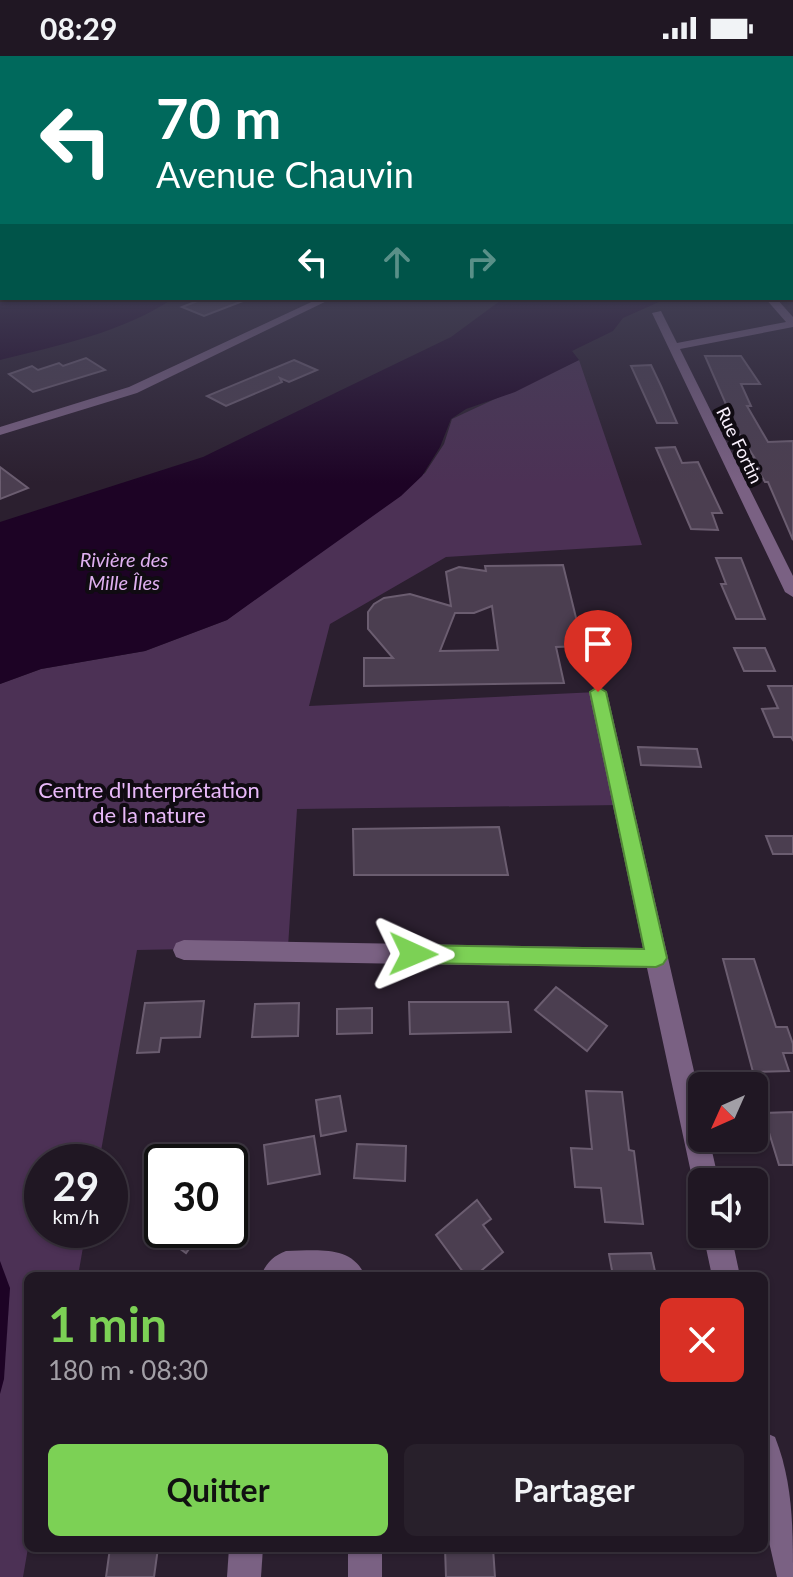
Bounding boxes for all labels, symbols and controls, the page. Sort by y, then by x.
text: 08:29 [40,10,117,46]
text: 70 m [156,84,281,151]
icon: left [24,88,128,192]
text: Avenue Chauvin [156,152,414,196]
icon: left [291,240,335,284]
icon: ahead [375,240,419,284]
icon: right [459,240,503,284]
street label: Rue Fortin [712,403,768,487]
water label: Rivière des Mille Îles [80,547,168,594]
pin [564,610,632,692]
icon: arrive [576,622,620,666]
park label: Centre d'Interprétation de la nature [38,776,260,828]
position arrow [371,912,455,996]
north arrow [688,1072,768,1152]
map controls [688,1072,768,1248]
speed limit sign: 30 [144,1144,248,1248]
text: 29 [53,1162,99,1210]
button: sound [688,1168,768,1248]
text: km/h [53,1204,99,1228]
text: 1 min [48,1295,167,1352]
button: close [660,1298,744,1382]
text: 180 m · 08:30 [48,1354,208,1386]
button: Quitter [48,1444,388,1536]
button: Partager [404,1444,744,1536]

